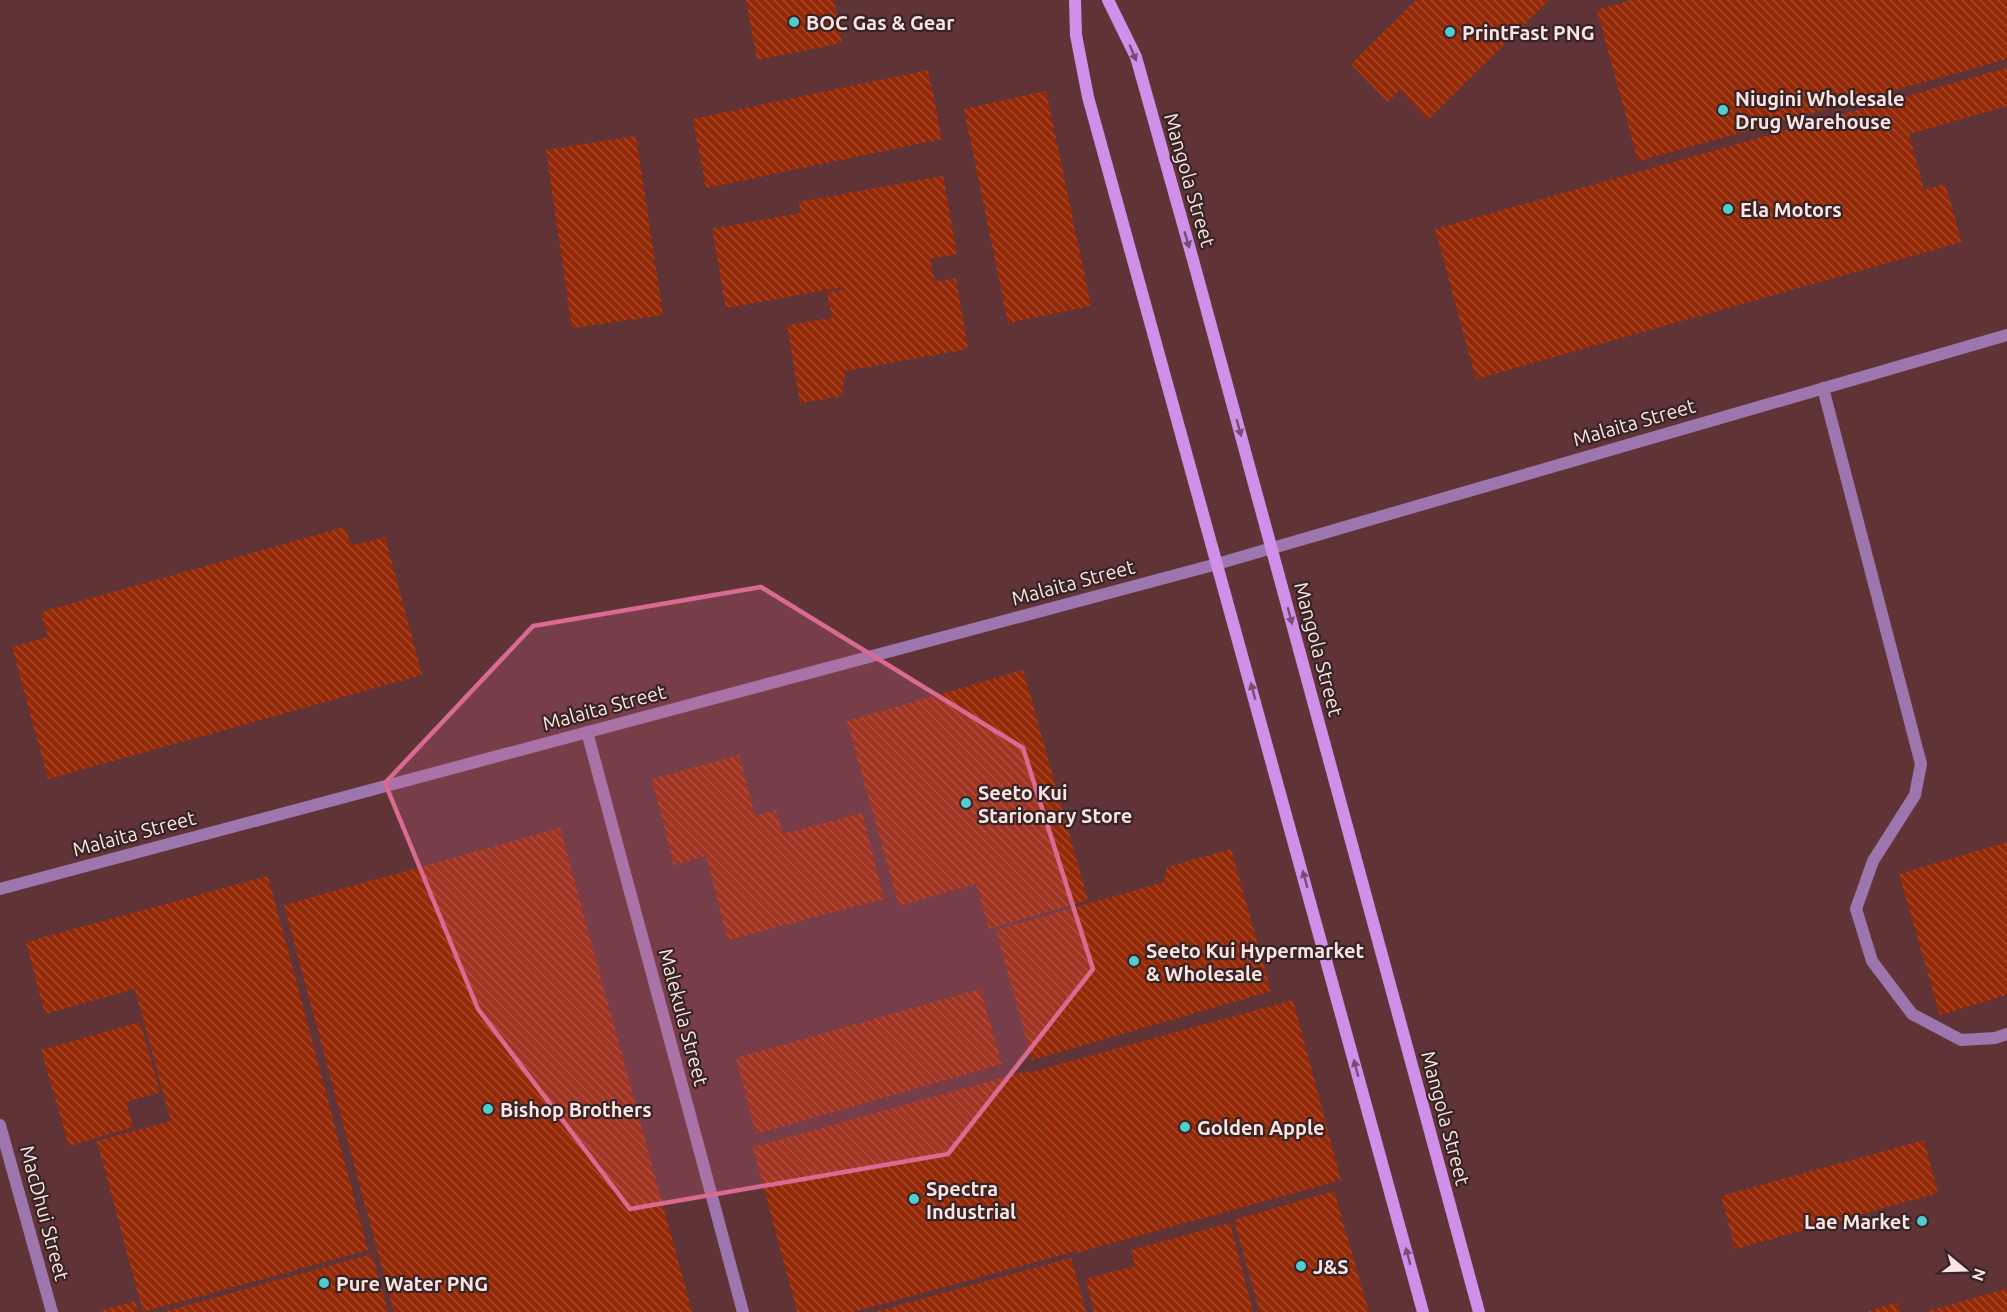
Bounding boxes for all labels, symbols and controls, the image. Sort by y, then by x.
place label: BOC Gas & Gear [806,11,955,34]
marker: BOC Gas & Gear [787,15,801,29]
place label: PrintFast PNG [1462,21,1595,44]
marker: PrintFast PNG [1443,25,1457,39]
one-way arrow [1128,44,1138,62]
place label: Niugini Wholesale Drug Warehouse [1735,87,1905,133]
marker: Niugini Wholesale Drug Warehouse [1716,103,1730,117]
street label: Mangola Street [1160,110,1220,250]
place label: Ela Motors [1740,198,1842,221]
marker: Ela Motors [1721,202,1735,216]
one-way arrow [1183,231,1192,249]
street label: Malaita Street [1570,393,1698,451]
one-way arrow [1234,419,1244,437]
street label: Malaita Street [1009,554,1137,609]
street label: Mangola Street [1290,579,1348,719]
one-way arrow [1285,607,1295,625]
street label: Malaita Street [540,679,668,734]
one-way arrow [1248,682,1257,700]
place label: Seeto Kui Starionary Store [978,781,1132,827]
marker: Seeto Kui Starionary Store [959,796,973,810]
street label: Malaita Street [70,805,198,860]
one-way arrow [1300,870,1309,888]
place label: Seeto Kui Hypermarket & Wholesale [1146,939,1365,985]
street label: Malekula Street [655,946,713,1088]
marker: Seeto Kui Hypermarket & Wholesale [1127,954,1141,968]
street label: Mangola Street [1417,1048,1475,1188]
one-way arrow [1351,1058,1361,1077]
place label: Bishop Brothers [500,1098,652,1121]
marker: Bishop Brothers [481,1102,495,1116]
place label: Golden Apple [1197,1116,1324,1139]
marker: Golden Apple [1178,1120,1192,1134]
street label: MacDhui Street [16,1143,74,1283]
place label: Spectra Industrial [926,1177,1016,1223]
marker: Spectra Industrial [907,1192,921,1206]
place label: Lae Market [1804,1210,1910,1233]
marker: Lae Market [1915,1214,1929,1228]
north arrow [1935,1240,1995,1300]
one-way arrow [1403,1246,1412,1264]
place label: J&S [1313,1255,1349,1278]
marker: J&S [1294,1259,1308,1273]
text: N [1969,1266,1990,1283]
place label: Pure Water PNG [336,1272,488,1295]
marker: Pure Water PNG [317,1276,331,1290]

